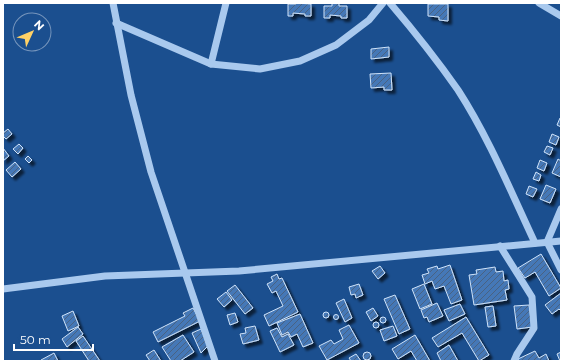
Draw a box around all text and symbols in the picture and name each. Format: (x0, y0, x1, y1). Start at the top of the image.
north arrow (12, 12, 52, 52)
text: N (31, 17, 47, 33)
scale bar (14, 326, 93, 352)
text: 50 m (20, 332, 51, 347)

